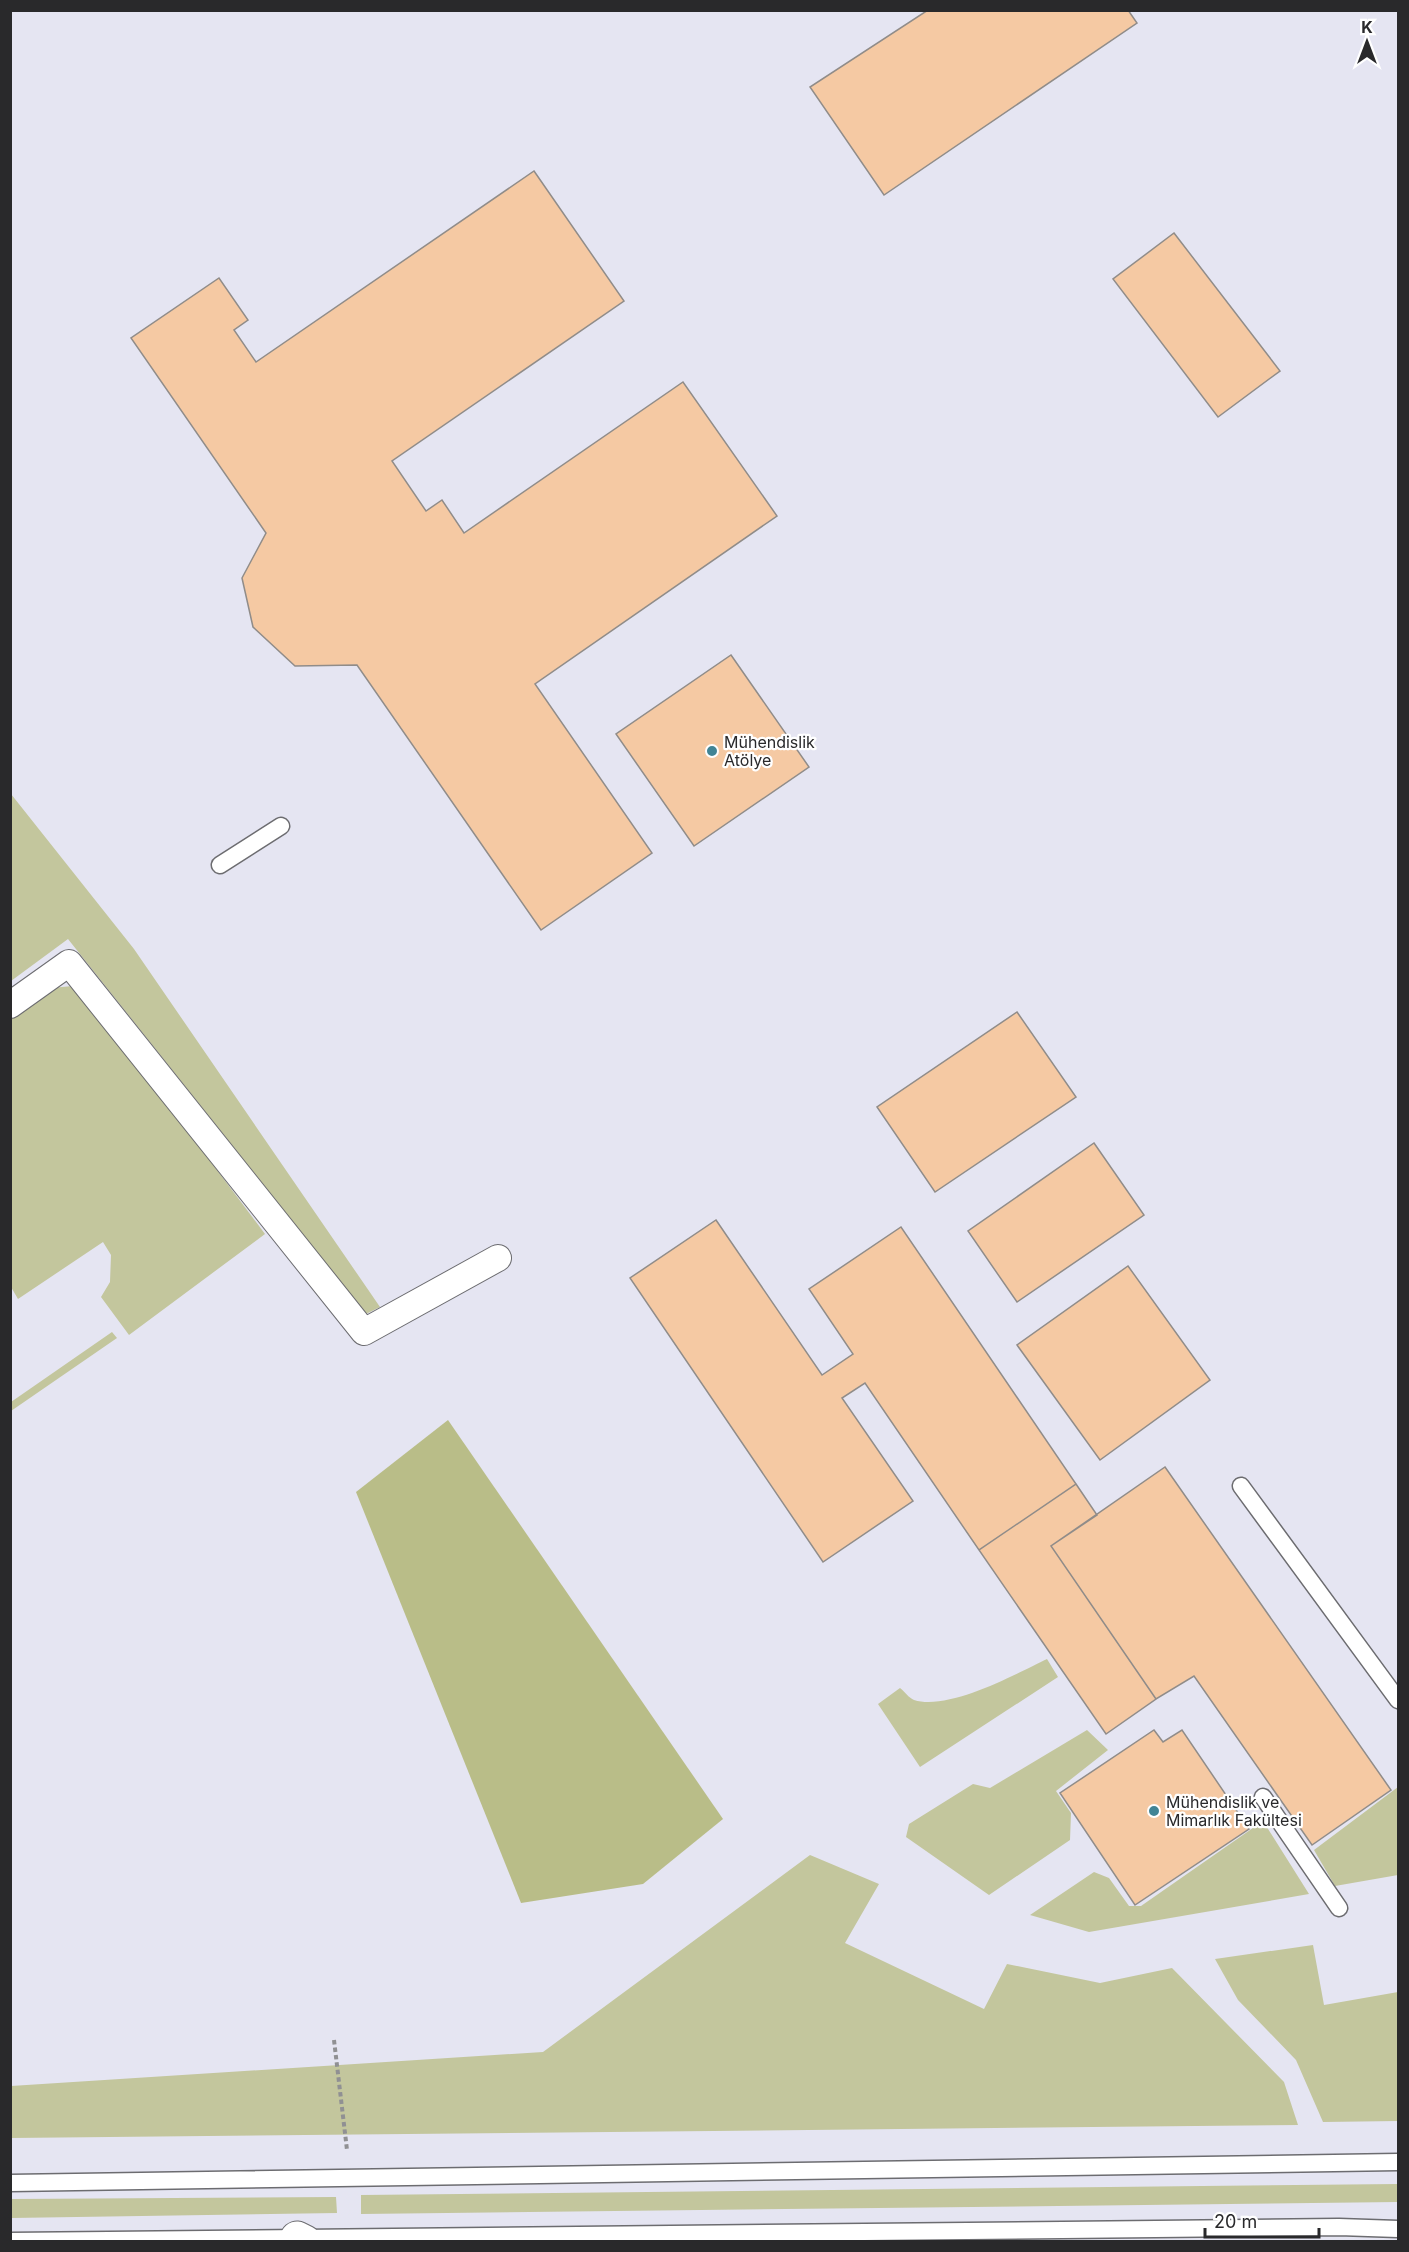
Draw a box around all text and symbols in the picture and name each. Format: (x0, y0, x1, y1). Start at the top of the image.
north arrow (1337, 12, 1397, 72)
text: K (1361, 17, 1373, 37)
place label: Mühendislik Atölye (724, 732, 815, 770)
marker: Mühendislik Atölye (705, 744, 719, 758)
place label: Mühendislik ve Mimarlık Fakültesi (1166, 1792, 1302, 1830)
marker: Mühendislik ve Mimarlık Fakültesi (1147, 1804, 1161, 1818)
scale bar (1205, 2201, 1319, 2239)
text: 20 m (1214, 2211, 1257, 2232)

